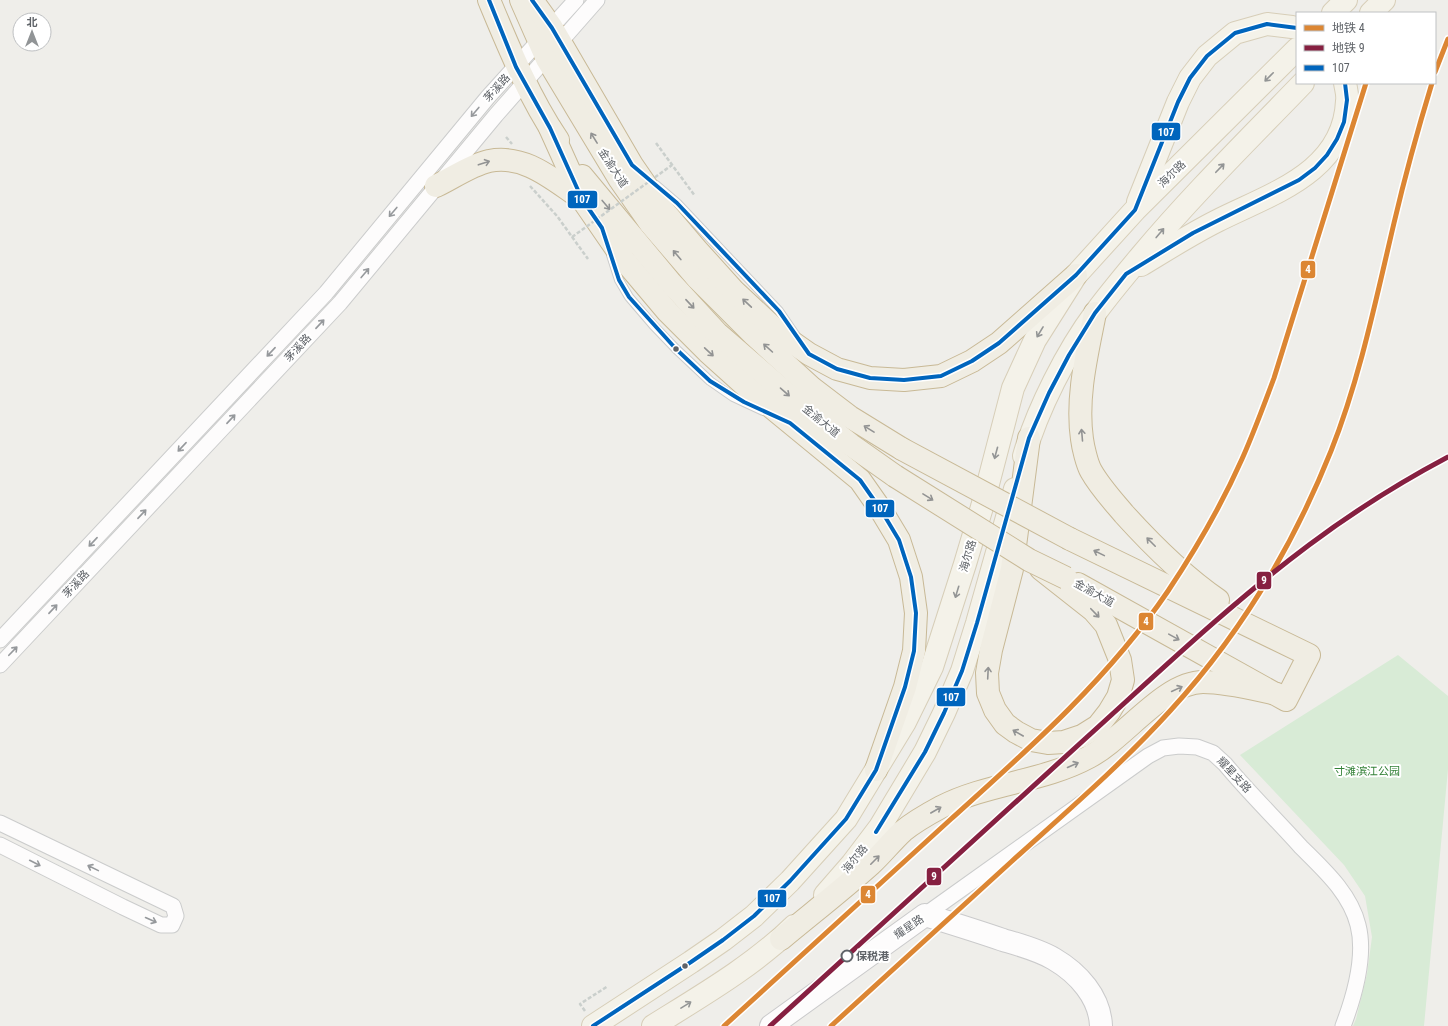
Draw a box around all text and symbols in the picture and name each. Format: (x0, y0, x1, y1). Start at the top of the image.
north arrow (12, 12, 52, 52)
legend (1296, 12, 1436, 84)
text: 北 (27, 16, 38, 29)
text: 地铁 4 (1332, 21, 1365, 35)
text: 地铁 9 (1332, 41, 1365, 55)
text: 107 (1332, 61, 1350, 75)
street label: 茅溪路 (481, 71, 513, 105)
one-way arrow (1264, 72, 1274, 82)
one-way arrow (471, 107, 480, 118)
line badge: 107 (1151, 122, 1181, 141)
text: 107 (1158, 126, 1175, 139)
one-way arrow (589, 132, 598, 143)
street label: 金渝大道 (596, 146, 630, 190)
street label: 海尔路 (1156, 158, 1188, 190)
one-way arrow (478, 159, 490, 167)
one-way arrow (1215, 163, 1225, 173)
line badge: 107 (567, 190, 598, 209)
text: 107 (574, 193, 591, 206)
one-way arrow (601, 199, 610, 210)
one-way arrow (388, 207, 397, 218)
one-way arrow (1156, 228, 1165, 238)
one-way arrow (672, 249, 681, 260)
line badge: 4 (1300, 260, 1316, 279)
text: 4 (1305, 263, 1311, 276)
one-way arrow (360, 267, 369, 278)
one-way arrow (742, 298, 752, 308)
one-way arrow (685, 299, 695, 309)
one-way arrow (315, 319, 325, 329)
one-way arrow (1036, 326, 1044, 337)
street label: 茅溪路 (282, 331, 314, 365)
one-way arrow (762, 343, 773, 352)
unlabelled marker (671, 344, 681, 354)
one-way arrow (266, 347, 276, 357)
one-way arrow (704, 348, 714, 357)
one-way arrow (780, 387, 790, 397)
street label: 金渝大道 (800, 402, 842, 440)
one-way arrow (226, 414, 236, 424)
one-way arrow (863, 424, 875, 432)
one-way arrow (1078, 429, 1086, 442)
one-way arrow (177, 442, 187, 452)
one-way arrow (992, 447, 999, 460)
one-way arrow (922, 493, 934, 501)
line badge: 107 (865, 499, 895, 518)
text: 107 (872, 502, 889, 515)
one-way arrow (137, 509, 147, 519)
one-way arrow (89, 536, 98, 547)
one-way arrow (1146, 537, 1156, 547)
street label: 海尔路 (957, 538, 979, 574)
one-way arrow (1094, 549, 1106, 557)
street label: 茅溪路 (60, 567, 92, 601)
line badge: 9 (1256, 571, 1272, 590)
text: 9 (1261, 574, 1267, 587)
street label: 金渝大道 (1072, 577, 1116, 609)
one-way arrow (953, 585, 960, 598)
one-way arrow (48, 604, 58, 614)
one-way arrow (1090, 608, 1100, 618)
line badge: 4 (1138, 612, 1154, 631)
text: 4 (1143, 615, 1149, 628)
one-way arrow (1168, 634, 1180, 642)
one-way arrow (8, 646, 18, 656)
one-way arrow (984, 667, 991, 680)
one-way arrow (1171, 685, 1183, 692)
line badge: 107 (936, 687, 966, 707)
text: 107 (943, 691, 960, 704)
one-way arrow (1012, 728, 1024, 736)
street label: 耀星支路 (1214, 754, 1254, 796)
one-way arrow (1066, 761, 1078, 768)
park label: 寸滩滨江公园 (1334, 765, 1400, 778)
one-way arrow (930, 806, 942, 814)
street label: 海尔路 (840, 842, 870, 876)
one-way arrow (870, 855, 880, 865)
one-way arrow (29, 860, 41, 867)
one-way arrow (88, 864, 100, 871)
line badge: 9 (926, 867, 942, 886)
text: 9 (931, 870, 937, 883)
line badge: 4 (860, 885, 876, 904)
text: 4 (865, 888, 871, 901)
line badge: 107 (757, 889, 787, 908)
text: 107 (764, 892, 781, 905)
street label: 耀星路 (892, 912, 926, 942)
one-way arrow (145, 917, 157, 924)
marker: 保税港 (840, 949, 854, 963)
place label: 保税港 (856, 950, 889, 963)
unlabelled marker (680, 961, 690, 971)
one-way arrow (680, 1001, 692, 1009)

